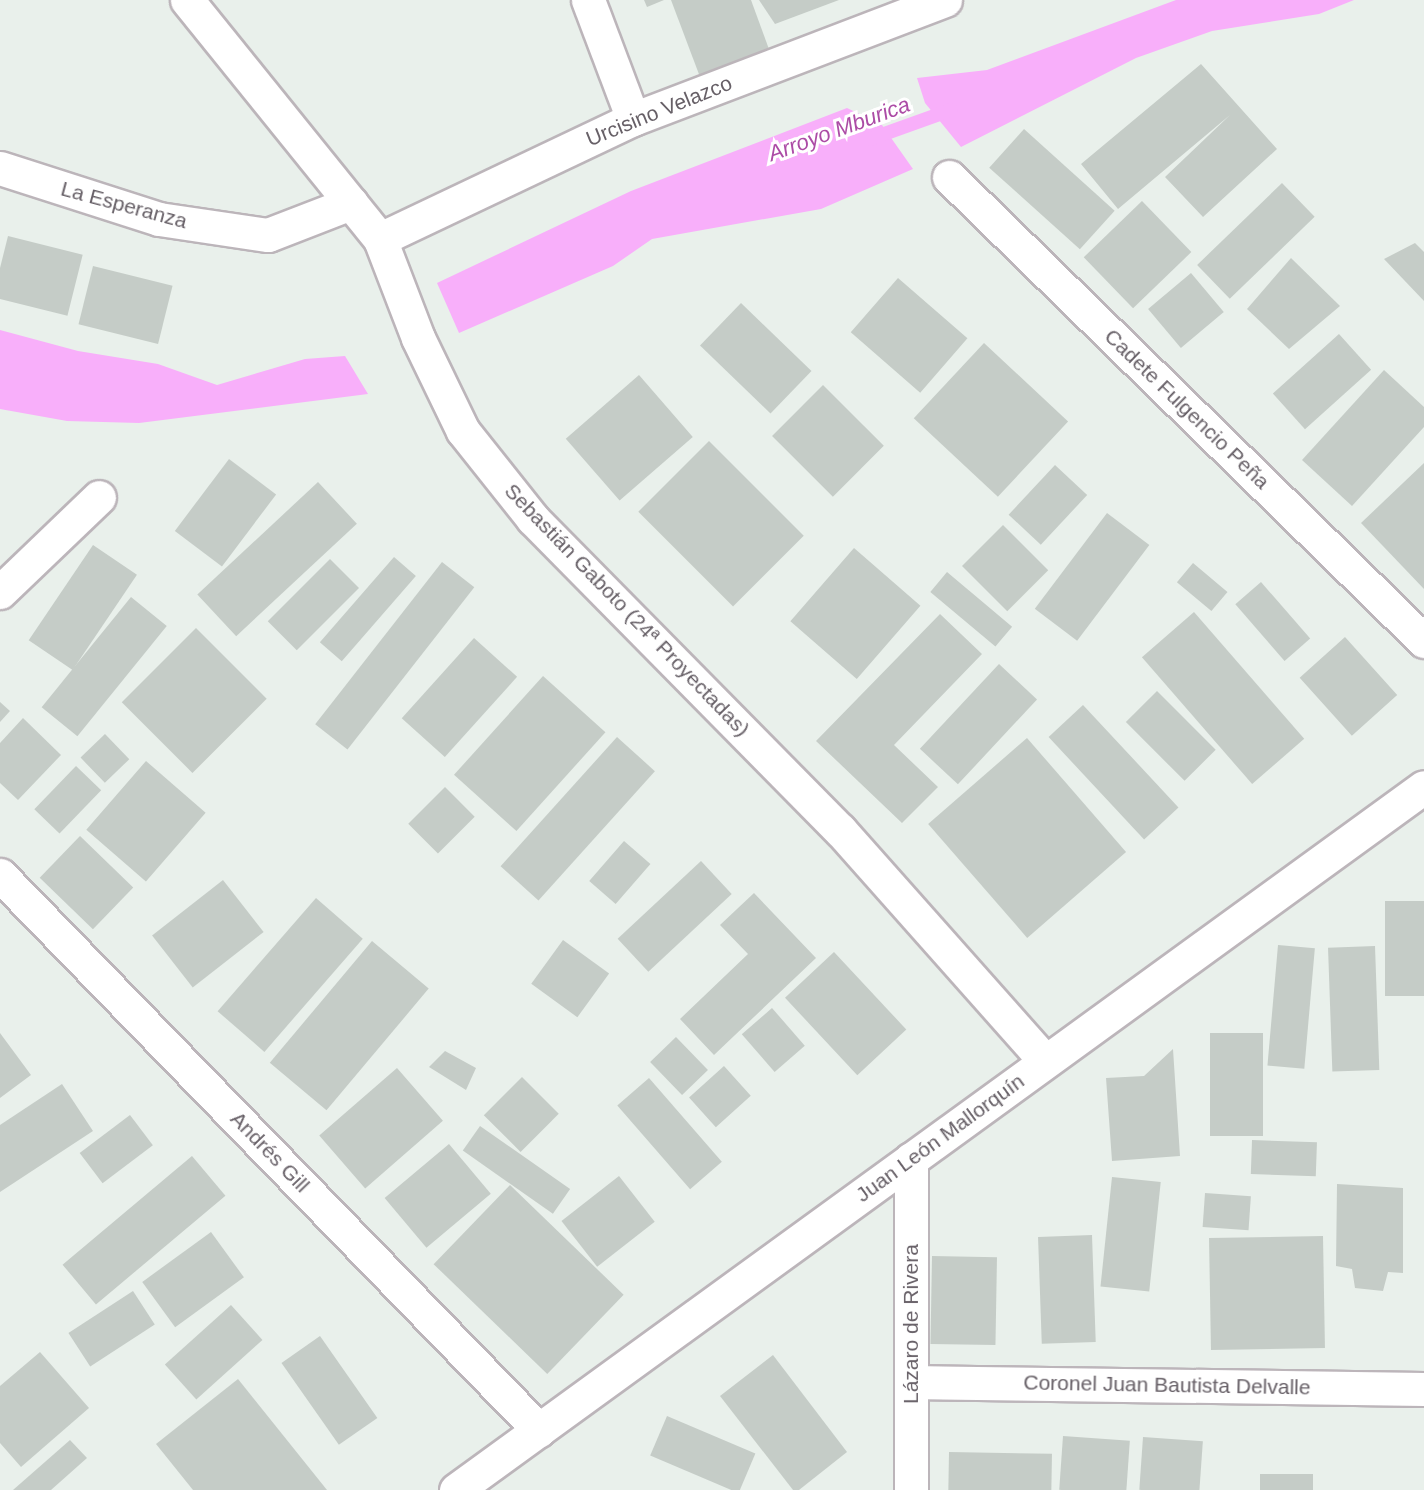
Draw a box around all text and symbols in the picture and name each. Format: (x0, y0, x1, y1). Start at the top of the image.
street label: Urcisino Velazco (582, 70, 736, 152)
water label: Arroyo Mburica (764, 91, 914, 167)
street label: La Esperanza (58, 176, 190, 234)
street label: Cadete Fulgencio Peña (1099, 324, 1275, 494)
street label: Sebastián Gaboto (24ª Proyectadas) (499, 478, 755, 742)
street label: Juan León Mallorquín (851, 1068, 1029, 1208)
street label: Andrés Gill (225, 1106, 315, 1198)
street label: Lázaro de Rivera (898, 1244, 924, 1404)
street label: Coronel Juan Bautista Delvalle (1023, 1370, 1311, 1400)

